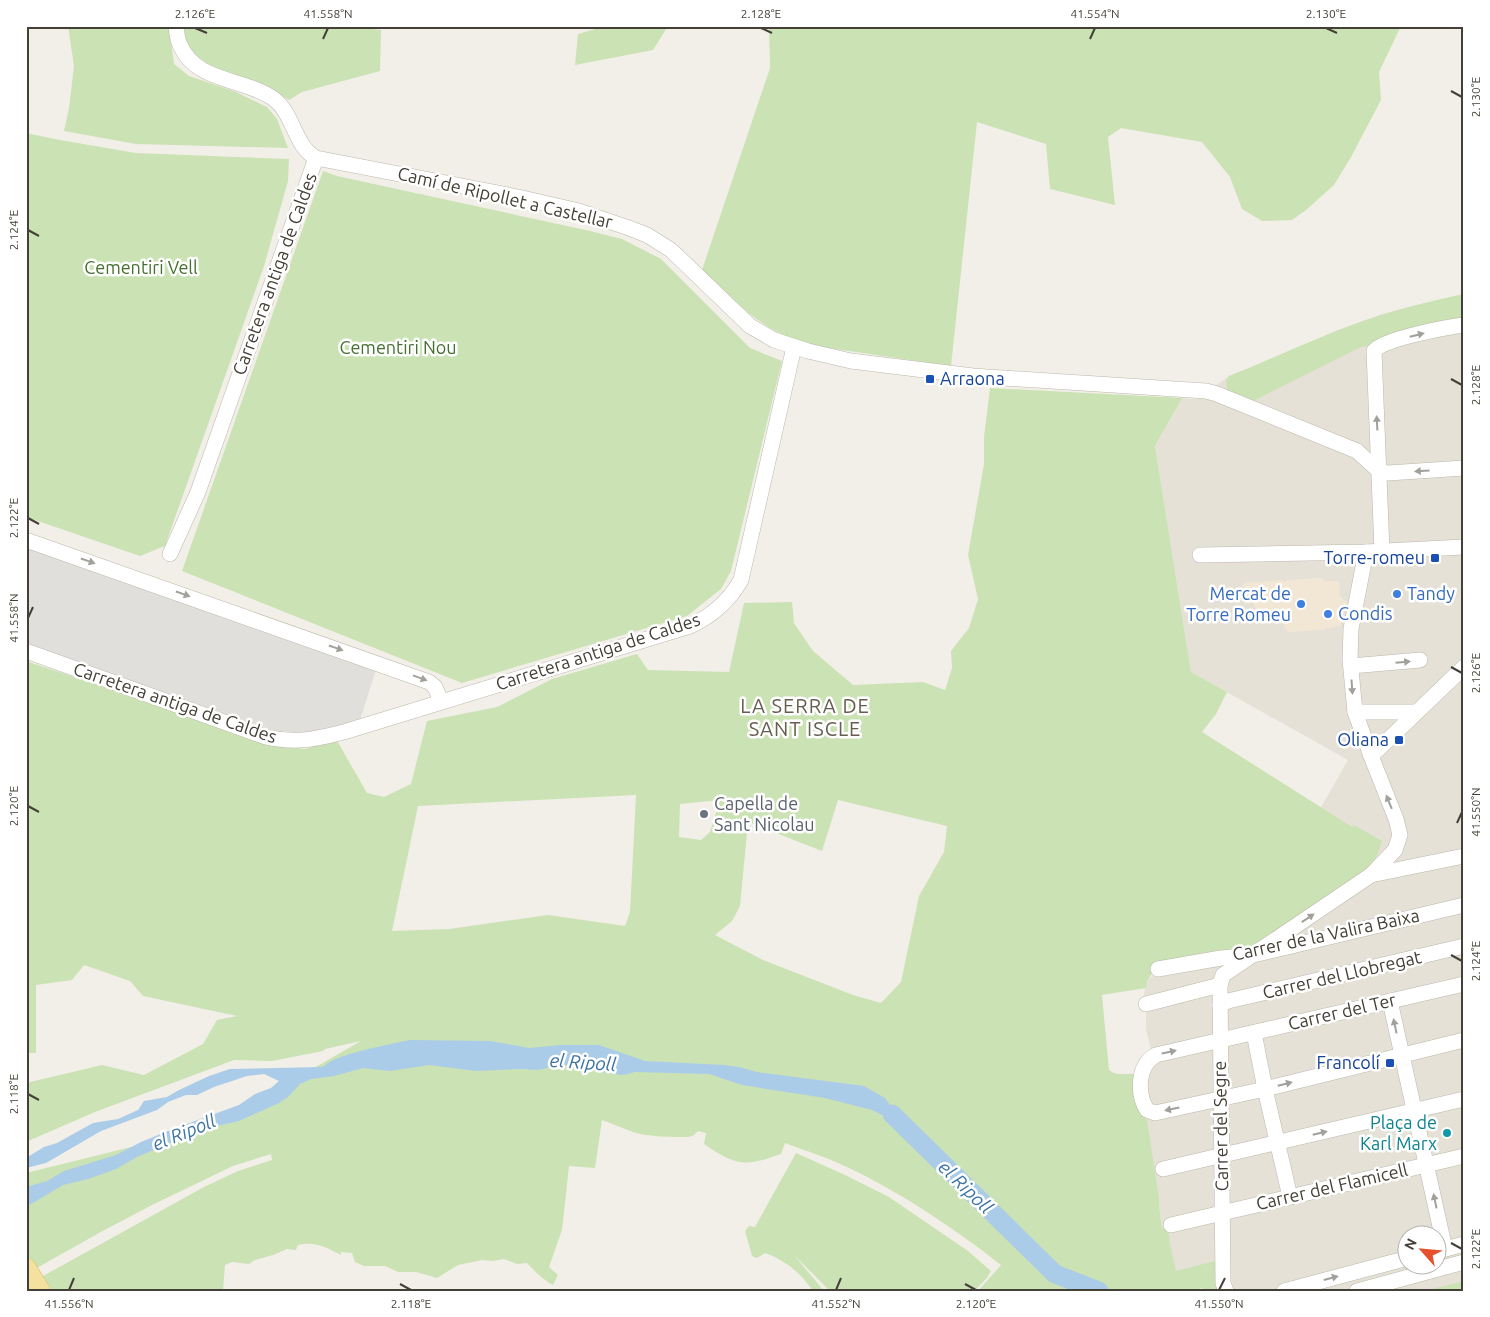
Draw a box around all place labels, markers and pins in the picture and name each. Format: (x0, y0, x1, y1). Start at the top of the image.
place label: Arraona (940, 368, 1005, 388)
marker: Arraona (924, 373, 936, 385)
place label: Torre-romeu (1323, 547, 1425, 567)
marker: Torre-romeu (1429, 552, 1441, 564)
place label: Mercat de Torre Romeu (1186, 583, 1291, 624)
place label: Tandy (1407, 583, 1455, 603)
marker: Tandy (1391, 588, 1403, 600)
marker: Mercat de Torre Romeu (1295, 598, 1307, 610)
place label: Condis (1338, 603, 1393, 623)
marker: Condis (1322, 608, 1334, 620)
place label: Oliana (1337, 729, 1389, 749)
marker: Oliana (1393, 734, 1405, 746)
place label: Capella de Sant Nicolau (714, 793, 815, 834)
marker: Capella de Sant Nicolau (698, 808, 710, 820)
place label: Francolí (1317, 1052, 1381, 1072)
marker: Francolí (1384, 1057, 1396, 1069)
place label: Plaça de Karl Marx (1360, 1112, 1437, 1153)
marker: Plaça de Karl Marx (1441, 1127, 1453, 1139)

